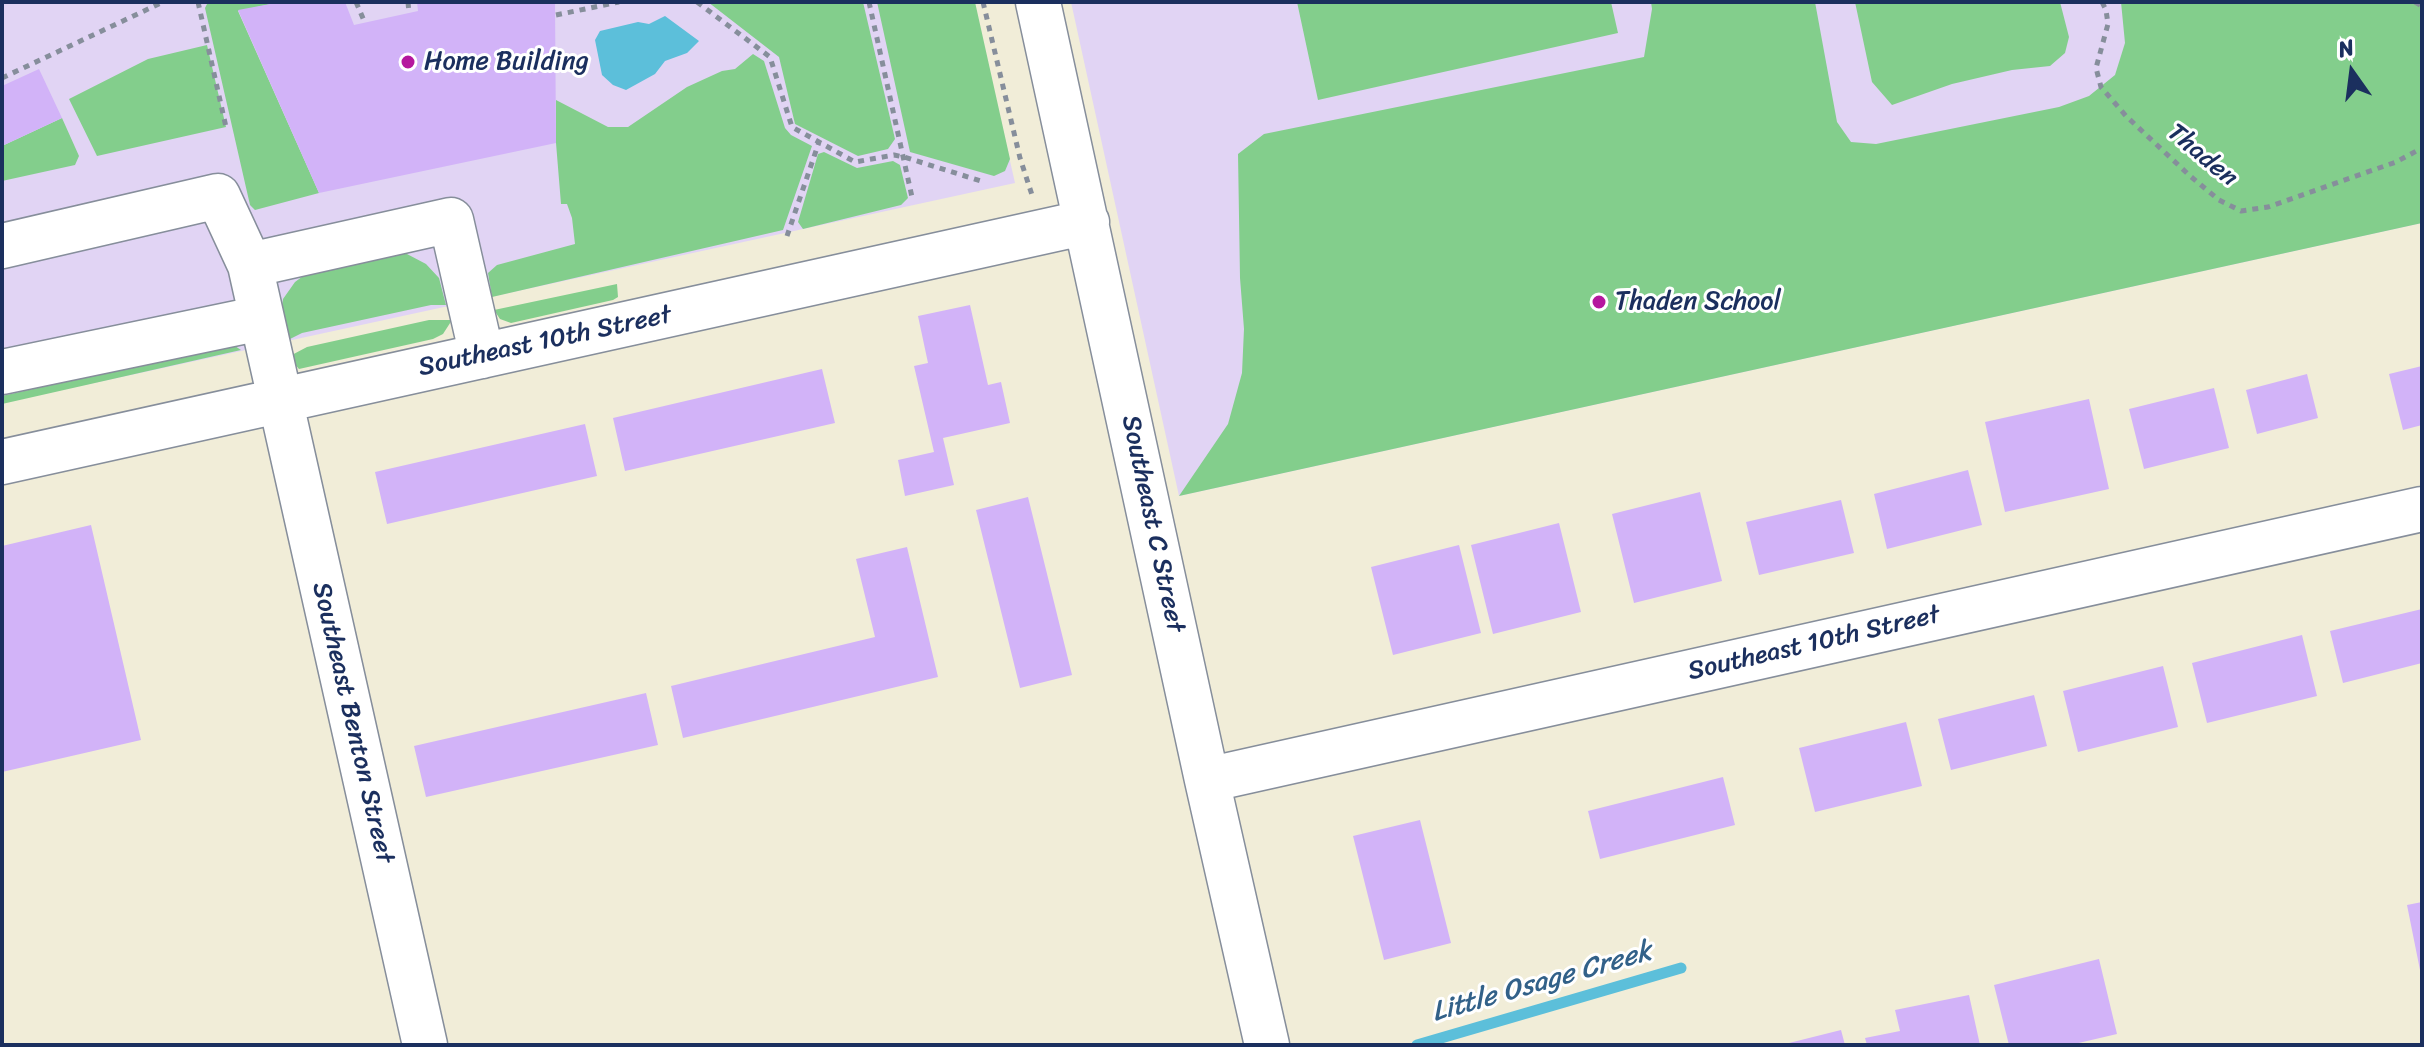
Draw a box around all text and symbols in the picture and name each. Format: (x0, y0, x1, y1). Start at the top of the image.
text: N (2334, 27, 2358, 69)
north arrow (2312, 32, 2392, 112)
place label: Home Building (424, 46, 589, 78)
marker: Home Building (399, 53, 417, 71)
street label: Thaden (2160, 118, 2244, 194)
place label: Thaden School (1615, 286, 1781, 318)
marker: Thaden School (1590, 293, 1608, 311)
street label: Southeast 10th Street (416, 300, 674, 384)
street label: Southeast C Street (1114, 412, 1190, 636)
street label: Southeast Benton Street (304, 579, 400, 867)
street label: Southeast 10th Street (1685, 600, 1943, 688)
water label: Little Osage Creek (1428, 936, 1656, 1030)

